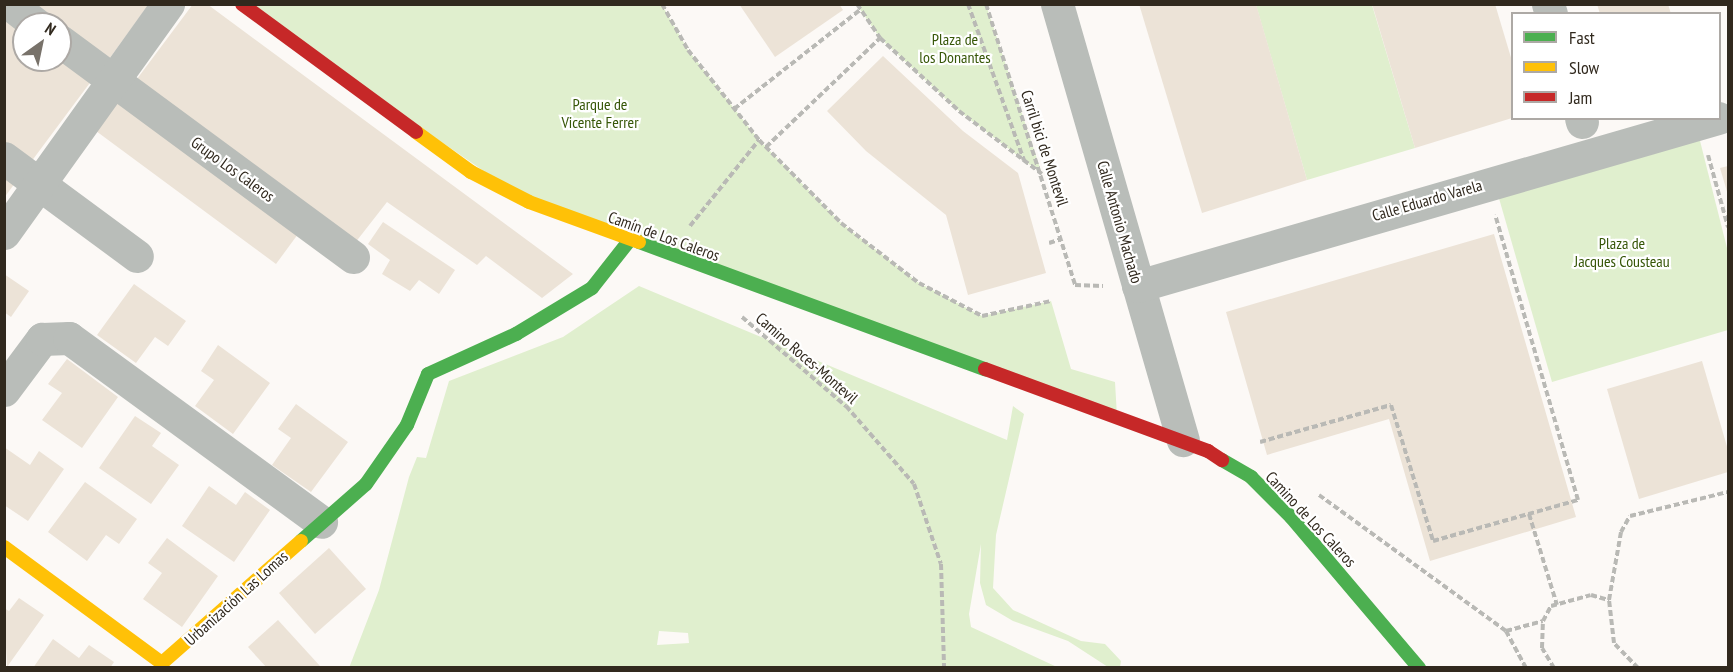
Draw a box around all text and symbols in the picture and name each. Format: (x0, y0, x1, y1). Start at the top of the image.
north arrow (12, 12, 72, 72)
legend (1511, 12, 1721, 120)
text: N (42, 18, 60, 39)
text: Fast (1569, 26, 1595, 49)
park label: Plaza de los Donantes (919, 29, 991, 67)
text: Slow (1569, 56, 1599, 79)
text: Jam (1569, 86, 1592, 109)
street label: Carril bici de Montevil (1017, 88, 1073, 208)
park label: Parque de Vicente Ferrer (561, 94, 639, 132)
street label: Grupo Los Caleros (187, 132, 279, 206)
street label: Calle Antonio Machado (1093, 158, 1147, 286)
street label: Calle Eduardo Varela (1370, 175, 1484, 225)
street label: Camín de Los Caleros (606, 207, 722, 265)
park label: Plaza de Jacques Cousteau (1574, 233, 1670, 271)
street label: Camino Roces-Montevil (752, 308, 862, 408)
street label: Camino de Los Caleros (1262, 467, 1360, 571)
street label: Urbanización Las Lomas (181, 547, 291, 649)

